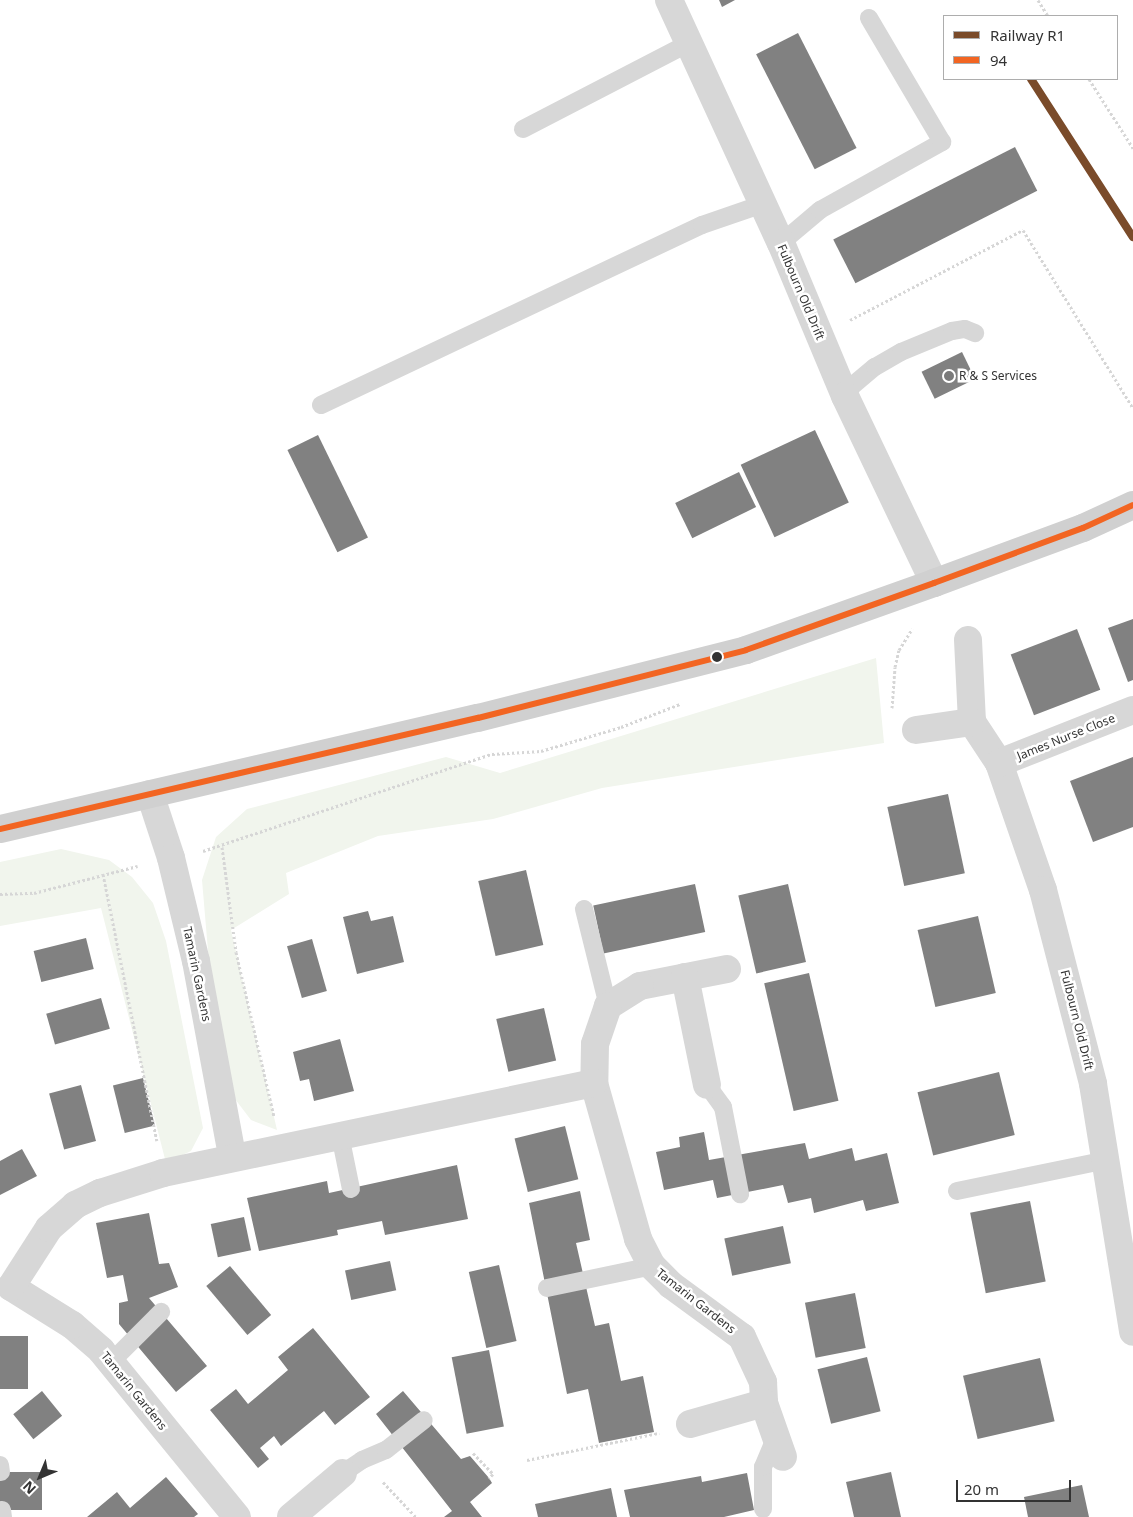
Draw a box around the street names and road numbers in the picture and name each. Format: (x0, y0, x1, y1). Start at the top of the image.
street label: Fulbourn Old Drift (774, 242, 828, 342)
street label: James Nurse Close (1015, 711, 1117, 763)
street label: Tamarin Gardens (180, 925, 214, 1023)
street label: Fulbourn Old Drift (1058, 969, 1096, 1071)
street label: Tamarin Gardens (654, 1266, 738, 1336)
street label: Tamarin Gardens (98, 1349, 170, 1433)

